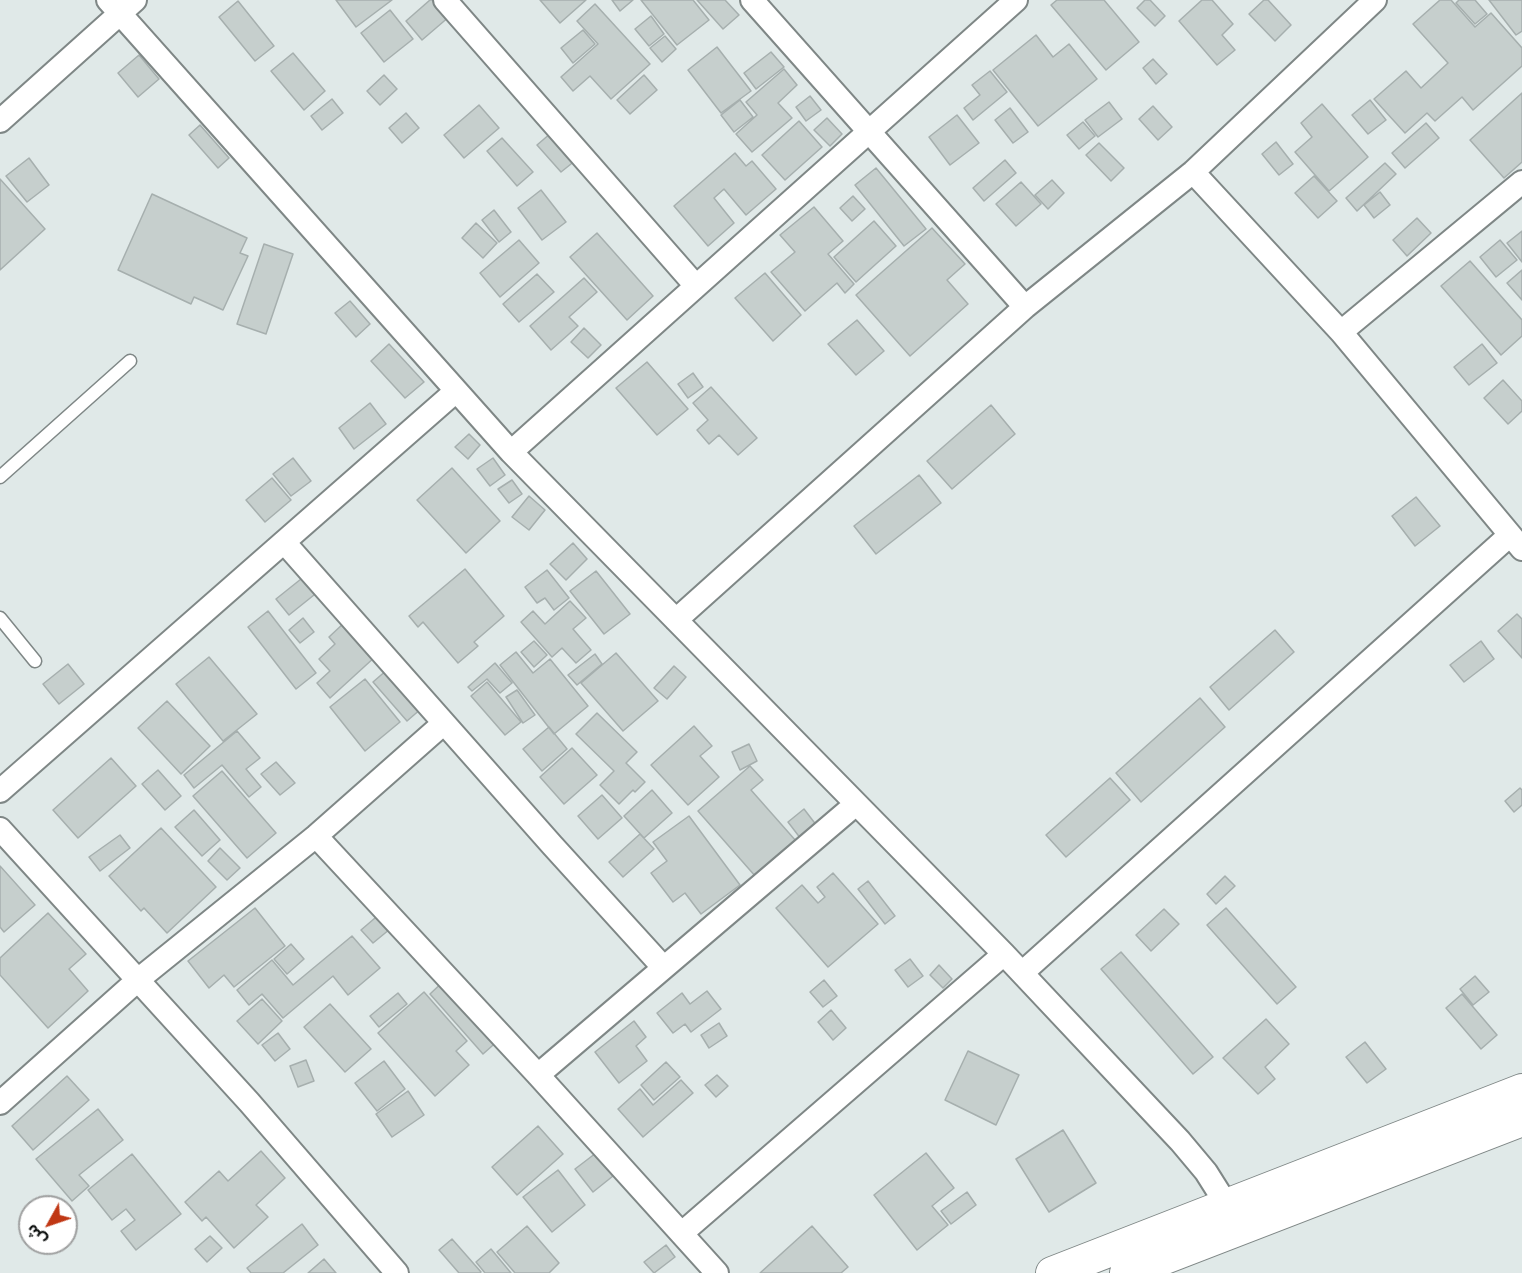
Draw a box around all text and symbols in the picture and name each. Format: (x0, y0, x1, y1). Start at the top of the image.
north arrow (18, 1195, 78, 1255)
text: ش (21, 1220, 50, 1250)

